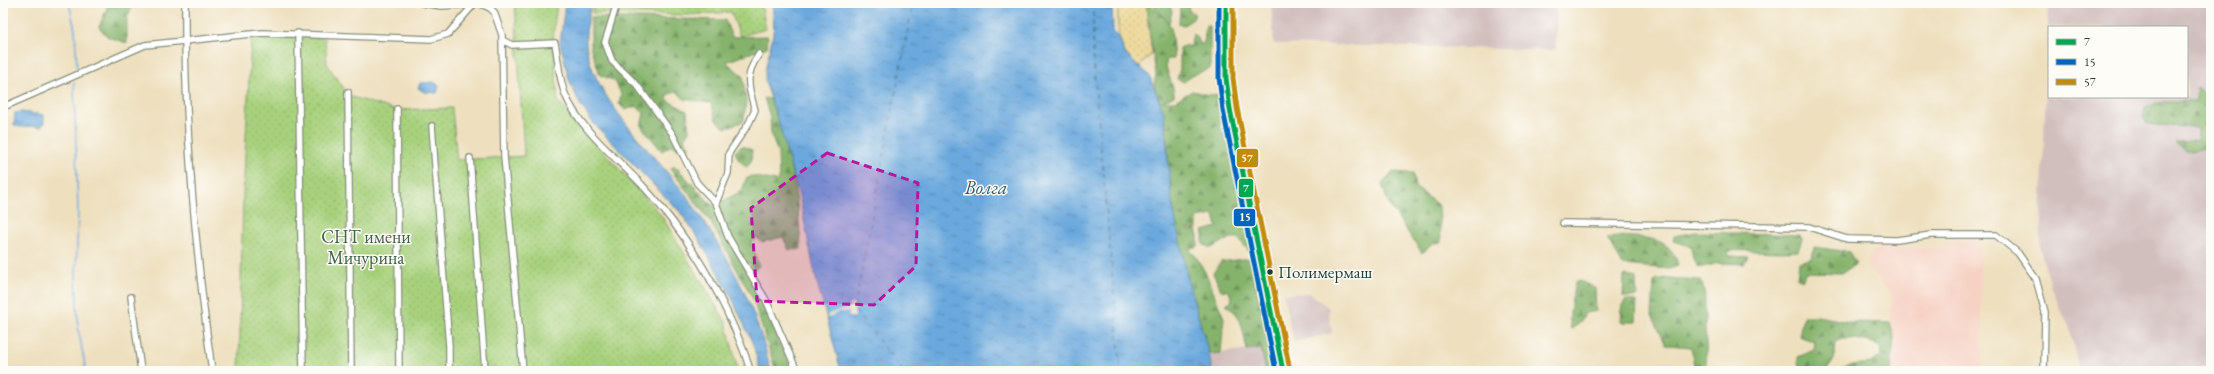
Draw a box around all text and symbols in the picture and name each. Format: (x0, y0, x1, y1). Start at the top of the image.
legend (2048, 26, 2188, 98)
text: 7 (2084, 34, 2090, 50)
text: 15 (2084, 54, 2096, 70)
text: 57 (2084, 74, 2096, 90)
line badge: 57 (1236, 148, 1259, 168)
text: 57 (1241, 151, 1253, 165)
water label: Волга (964, 175, 1007, 200)
line badge: 7 (1238, 178, 1254, 198)
text: 7 (1243, 181, 1249, 195)
line badge: 15 (1233, 208, 1256, 227)
text: 15 (1239, 210, 1251, 224)
park label: СНТ имени Мичурина (321, 225, 411, 269)
place label: Полимермаш (1278, 261, 1373, 283)
marker: Полимермаш (1265, 267, 1275, 277)

